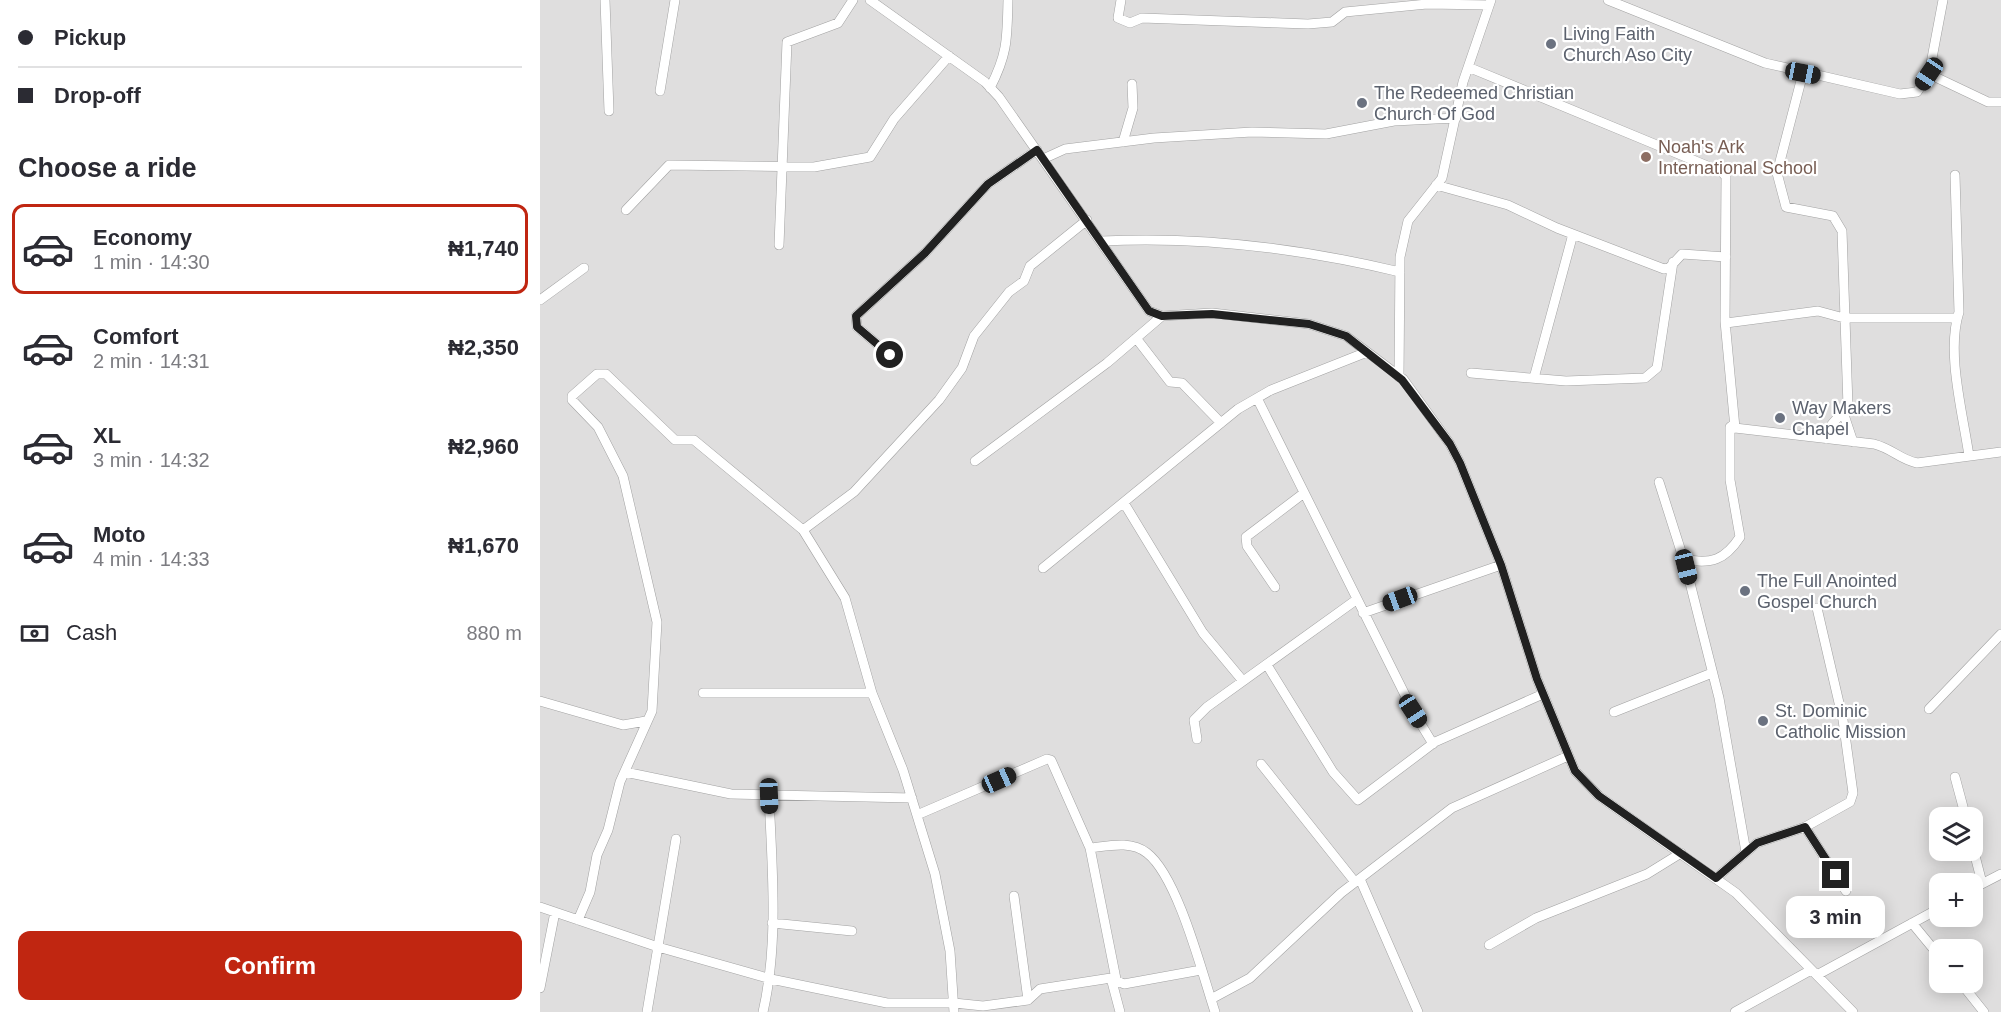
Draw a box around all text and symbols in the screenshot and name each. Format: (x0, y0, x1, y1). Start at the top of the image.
place label: Living Faith Church Aso City (1563, 24, 1692, 65)
text: Pickup (54, 25, 126, 50)
marker: Living Faith Church Aso City (1544, 37, 1558, 51)
car (1911, 54, 1947, 94)
car (1784, 61, 1822, 85)
text: Drop-off (54, 83, 141, 108)
place label: The Redeemed Christian Church Of God (1374, 83, 1574, 124)
marker: The Redeemed Christian Church Of God (1355, 96, 1369, 110)
place label: Noah's Ark International School (1658, 137, 1817, 178)
marker: Noah's Ark International School (1639, 150, 1653, 164)
text: Choose a ride (18, 153, 197, 183)
icon: car (21, 222, 75, 276)
text: Economy (93, 225, 192, 250)
text: ₦1,740 (448, 236, 519, 261)
text: 1 min · 14:30 (93, 251, 210, 273)
icon: car (21, 321, 75, 375)
text: Comfort (93, 324, 179, 349)
text: ₦2,350 (448, 335, 519, 360)
route start (876, 341, 903, 368)
text: 2 min · 14:31 (93, 350, 210, 372)
place label: Way Makers Chapel (1792, 398, 1891, 439)
marker: Way Makers Chapel (1773, 411, 1787, 425)
icon: car (21, 420, 75, 474)
text: XL (93, 423, 121, 448)
text: ₦2,960 (448, 434, 519, 459)
text: 3 min · 14:32 (93, 449, 210, 471)
icon: car (21, 519, 75, 573)
text: Moto (93, 522, 146, 547)
text: ₦1,670 (448, 533, 519, 558)
car (1673, 547, 1699, 587)
text: 4 min · 14:33 (93, 548, 210, 570)
place label: The Full Anointed Gospel Church (1757, 571, 1897, 612)
car (1380, 584, 1420, 614)
marker: The Full Anointed Gospel Church (1738, 584, 1752, 598)
icon: cash (18, 617, 51, 650)
text: Cash (66, 620, 117, 645)
text: 880 m (466, 622, 522, 644)
car (1396, 691, 1430, 731)
place label: St. Dominic Catholic Mission (1775, 701, 1906, 742)
marker: St. Dominic Catholic Mission (1756, 714, 1770, 728)
car (979, 764, 1019, 796)
car (759, 778, 779, 814)
map controls (1929, 807, 1983, 993)
button: layers (1929, 807, 1983, 861)
route end (1822, 861, 1849, 888)
button: + (1929, 873, 1983, 927)
callout: 3 min (1786, 896, 1886, 938)
text: 3 min (1809, 906, 1862, 928)
button: Confirm (18, 931, 522, 1000)
button: − (1929, 939, 1983, 993)

